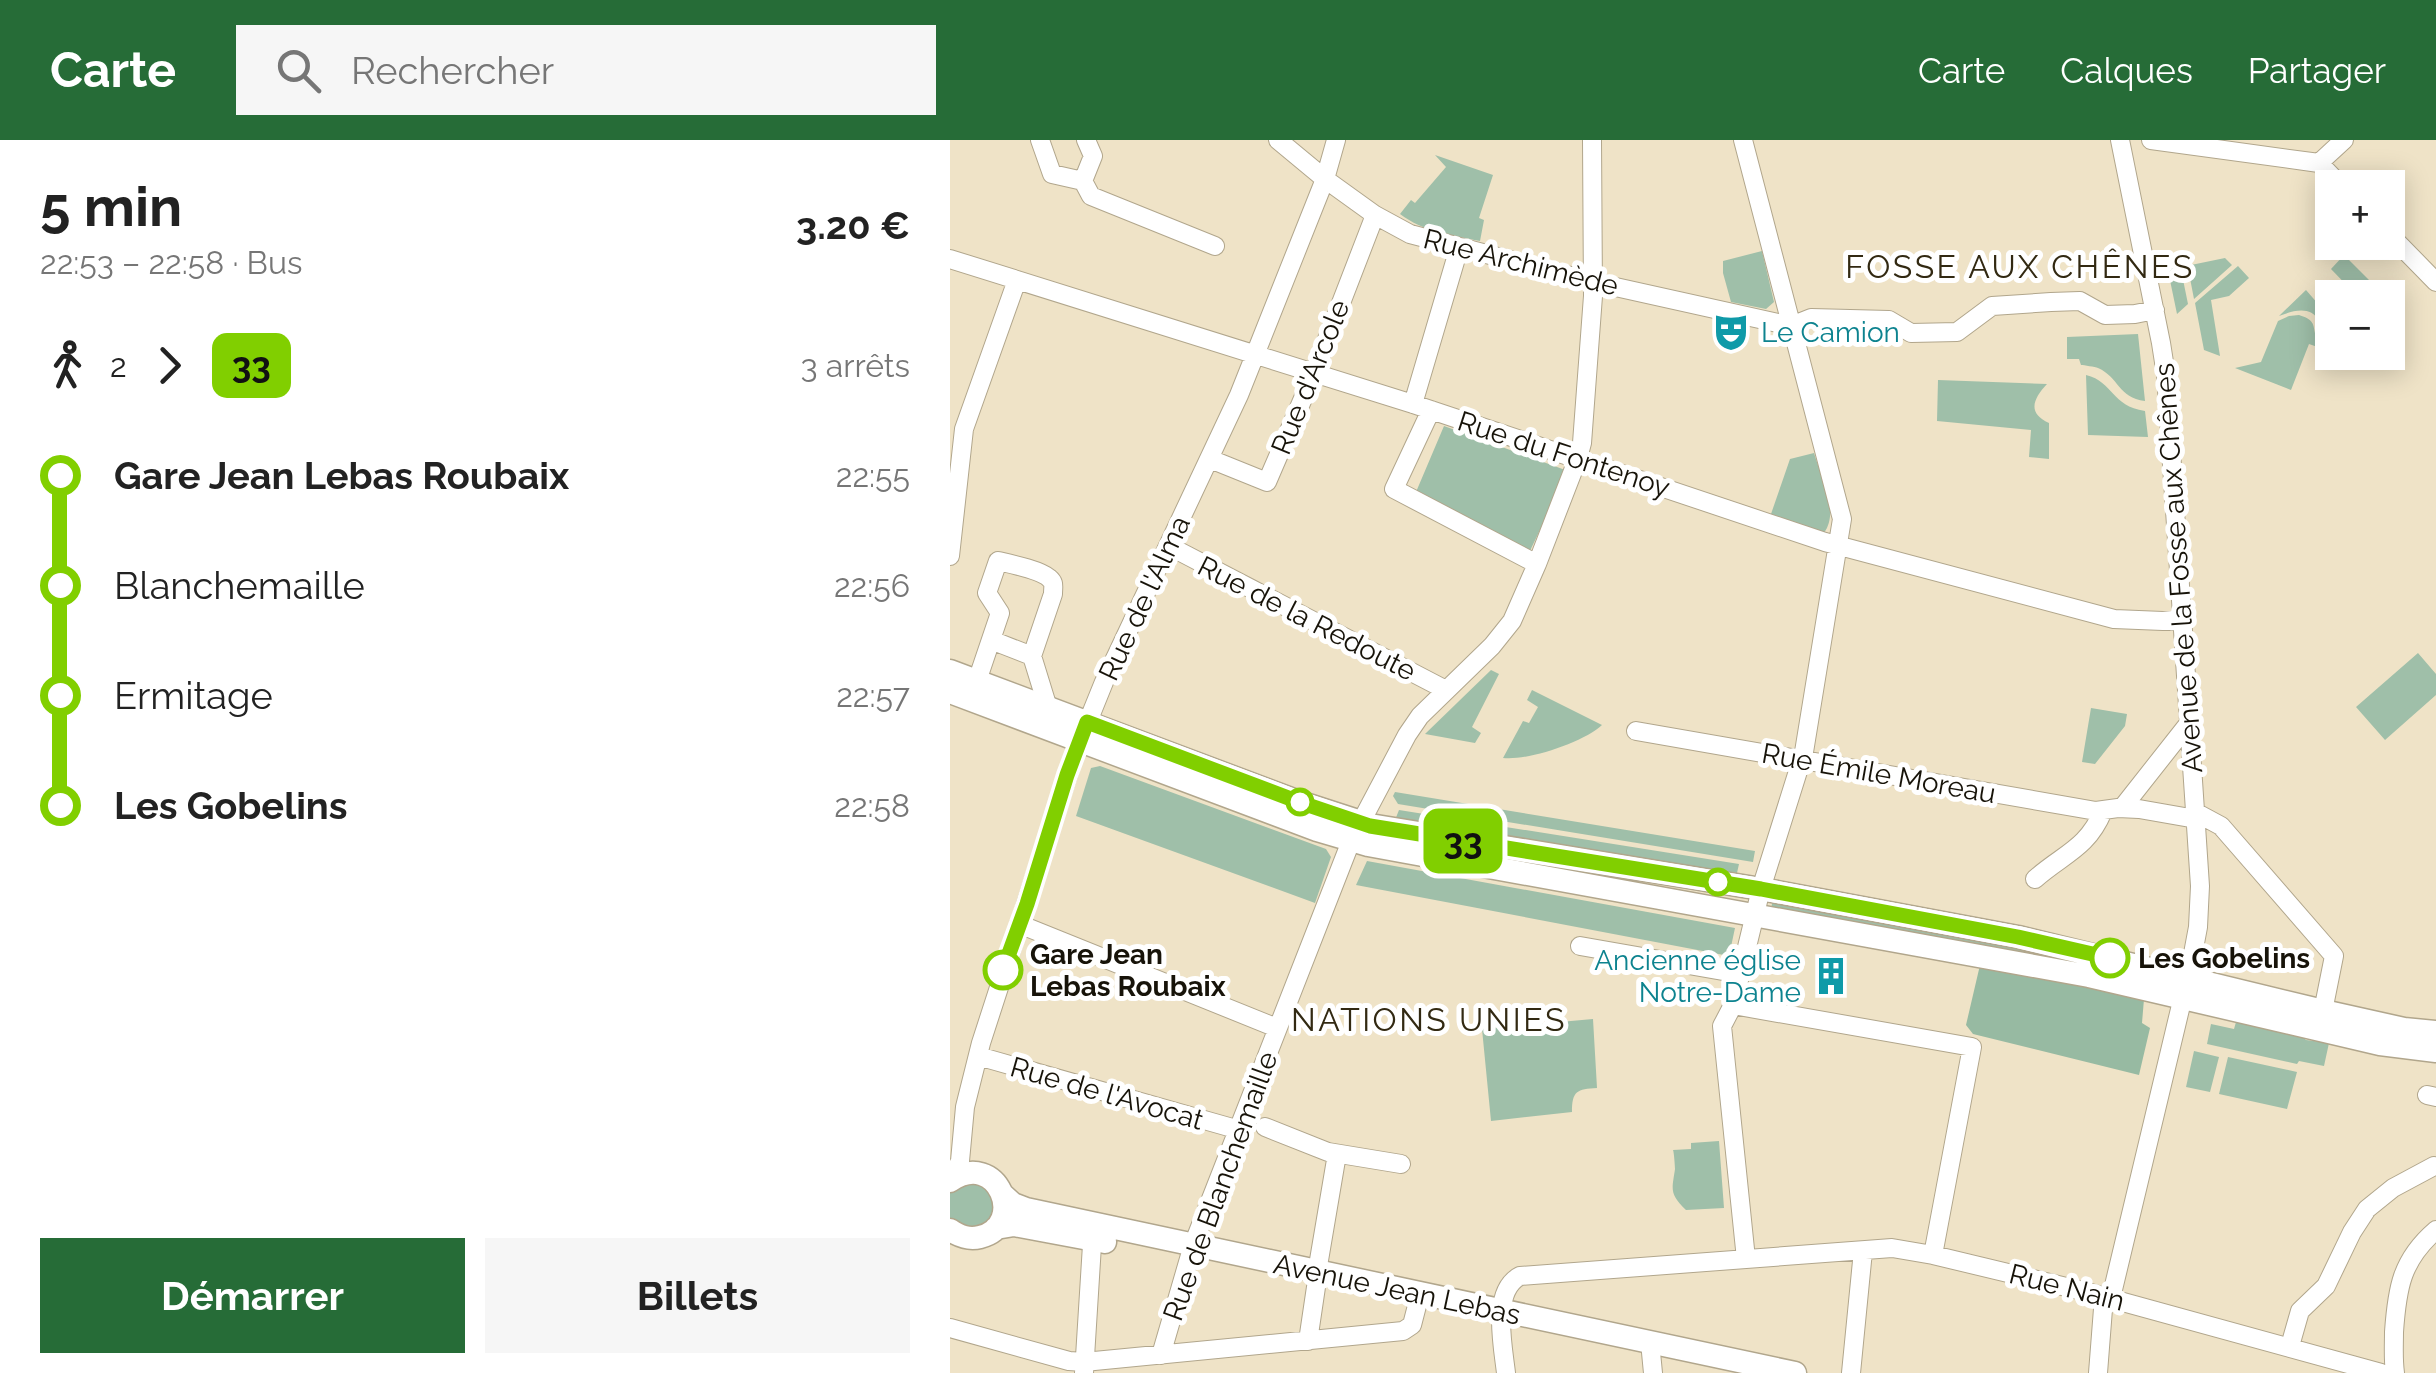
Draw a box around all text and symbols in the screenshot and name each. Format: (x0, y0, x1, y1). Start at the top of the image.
search box (236, 25, 936, 115)
text: Carte (50, 42, 176, 98)
icon: search (271, 43, 326, 98)
text: Rechercher (351, 48, 554, 93)
text: Carte (1918, 50, 2005, 91)
text: Calques (2060, 50, 2193, 91)
text: Partager (2248, 50, 2386, 91)
map controls (2315, 170, 2405, 370)
button: + (2315, 170, 2405, 260)
text: 5 min (40, 174, 182, 239)
text: 3.20 € (796, 203, 910, 248)
street label: Rue Archimède (1420, 222, 1622, 303)
text: 22:53 – 22:58 · Bus (40, 244, 302, 281)
district label: FOSSE AUX CHÊNES (1845, 248, 2195, 285)
button: − (2315, 280, 2405, 370)
street label: Rue d'Arcole (1265, 295, 1356, 459)
theatre icon: Le Camion (1710, 311, 1752, 353)
place label: Le Camion (1761, 316, 1900, 349)
icon: walk (40, 338, 95, 393)
icon: forward (142, 338, 197, 393)
text: 33 (232, 345, 271, 386)
text: 2 (110, 347, 127, 384)
text: 3 arrêts (801, 347, 910, 384)
street label: Avenue de la Fosse aux Chênes (2148, 362, 2209, 774)
street label: Rue du Fontenoy (1454, 405, 1674, 504)
text: Gare Jean Lebas Roubaix (114, 453, 569, 498)
text: 22:55 (836, 457, 910, 494)
street label: Rue de l'Alma (1092, 511, 1197, 686)
street label: Rue de la Redoute (1192, 549, 1421, 688)
text: Blanchemaille (114, 563, 365, 608)
text: 22:56 (834, 567, 910, 604)
text: Ermitage (114, 673, 273, 718)
text: 22:57 (836, 677, 910, 714)
street label: Rue Émile Moreau (1759, 737, 1998, 810)
text: Les Gobelins (114, 783, 348, 828)
text: 22:58 (834, 787, 910, 824)
unlabelled marker (1287, 789, 1313, 815)
line badge: 33 (1418, 808, 1508, 874)
text: 33 (1443, 821, 1483, 862)
unlabelled marker (1705, 869, 1731, 895)
place label: Gare Jean Lebas Roubaix (1030, 938, 1226, 1003)
marker: Les Gobelins (2091, 939, 2129, 977)
place label: Les Gobelins (2138, 942, 2310, 975)
place label: Ancienne église Notre-Dame (1594, 944, 1801, 1009)
marker: Gare Jean Lebas Roubaix (984, 951, 1022, 989)
building icon: Ancienne église Notre-Dame (1810, 955, 1852, 997)
district label: NATIONS UNIES (1291, 1001, 1567, 1038)
street label: Rue de Blanchemaille (1156, 1047, 1285, 1325)
street label: Rue de l'Avocat (1007, 1050, 1208, 1137)
button: Démarrer (40, 1238, 465, 1353)
button: Billets (485, 1238, 910, 1353)
street label: Avenue Jean Lebas (1270, 1247, 1523, 1332)
street label: Rue Nain (2006, 1257, 2128, 1318)

